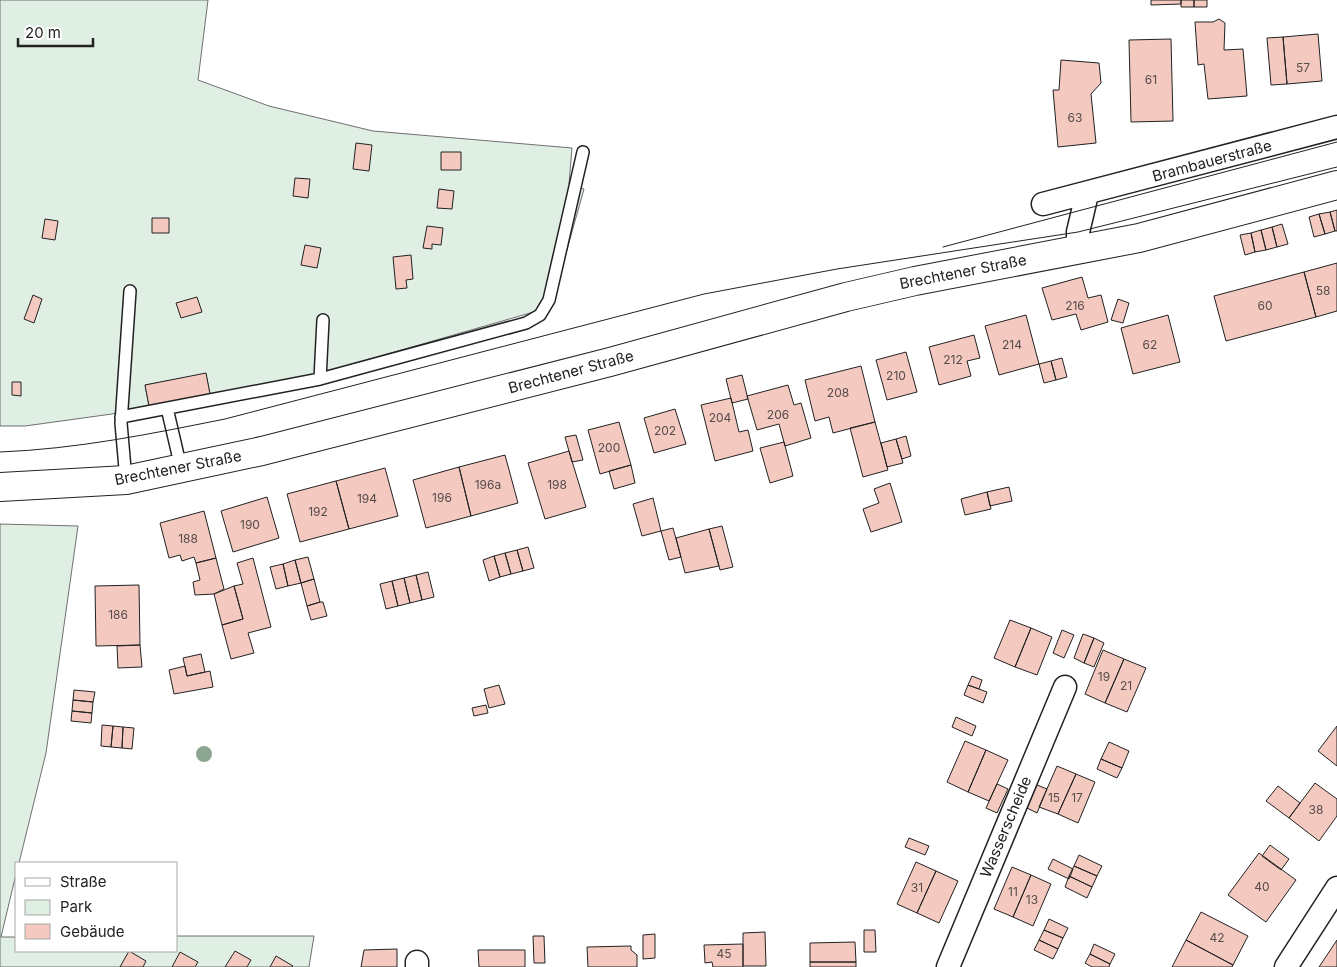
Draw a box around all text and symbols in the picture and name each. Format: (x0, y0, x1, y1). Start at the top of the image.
scale bar (18, 15, 92, 47)
text: 20 m (25, 23, 61, 42)
house number: 57 (1296, 60, 1310, 75)
house number: 61 (1145, 72, 1157, 87)
house number: 63 (1068, 110, 1082, 125)
street label: Brambauerstraße (1150, 135, 1274, 186)
street label: Brechtener Straße (898, 250, 1028, 293)
house number: 58 (1316, 283, 1330, 298)
house number: 216 (1065, 298, 1085, 313)
house number: 60 (1257, 298, 1273, 313)
house number: 214 (1002, 337, 1022, 352)
house number: 62 (1143, 337, 1157, 352)
street label: Brechtener Straße (506, 346, 636, 397)
house number: 212 (943, 352, 963, 367)
house number: 210 (886, 368, 906, 383)
house number: 208 (827, 385, 849, 400)
house number: 206 (767, 407, 789, 422)
house number: 204 (709, 410, 732, 425)
house number: 202 (654, 423, 676, 438)
house number: 200 (598, 440, 620, 455)
street label: Brechtener Straße (113, 446, 243, 489)
house number: 196a (475, 477, 501, 492)
house number: 198 (547, 477, 567, 492)
house number: 196 (432, 490, 452, 505)
house number: 194 (357, 491, 377, 506)
house number: 192 (308, 504, 328, 519)
house number: 190 (240, 517, 260, 532)
house number: 188 (178, 531, 198, 546)
house number: 186 (108, 607, 128, 622)
house number: 19 (1098, 669, 1110, 684)
house number: 21 (1120, 678, 1132, 693)
street label: Wasserscheide (976, 773, 1035, 880)
house number: 15 (1048, 790, 1060, 805)
house number: 17 (1071, 790, 1083, 805)
house number: 38 (1309, 802, 1323, 817)
legend (15, 862, 178, 952)
text: Straße (60, 872, 107, 891)
house number: 40 (1254, 879, 1270, 894)
house number: 31 (911, 880, 923, 895)
house number: 11 (1008, 884, 1018, 899)
house number: 13 (1026, 892, 1038, 907)
text: Park (60, 897, 93, 916)
text: Gebäude (60, 922, 125, 941)
house number: 42 (1209, 930, 1225, 945)
house number: 45 (716, 946, 732, 961)

